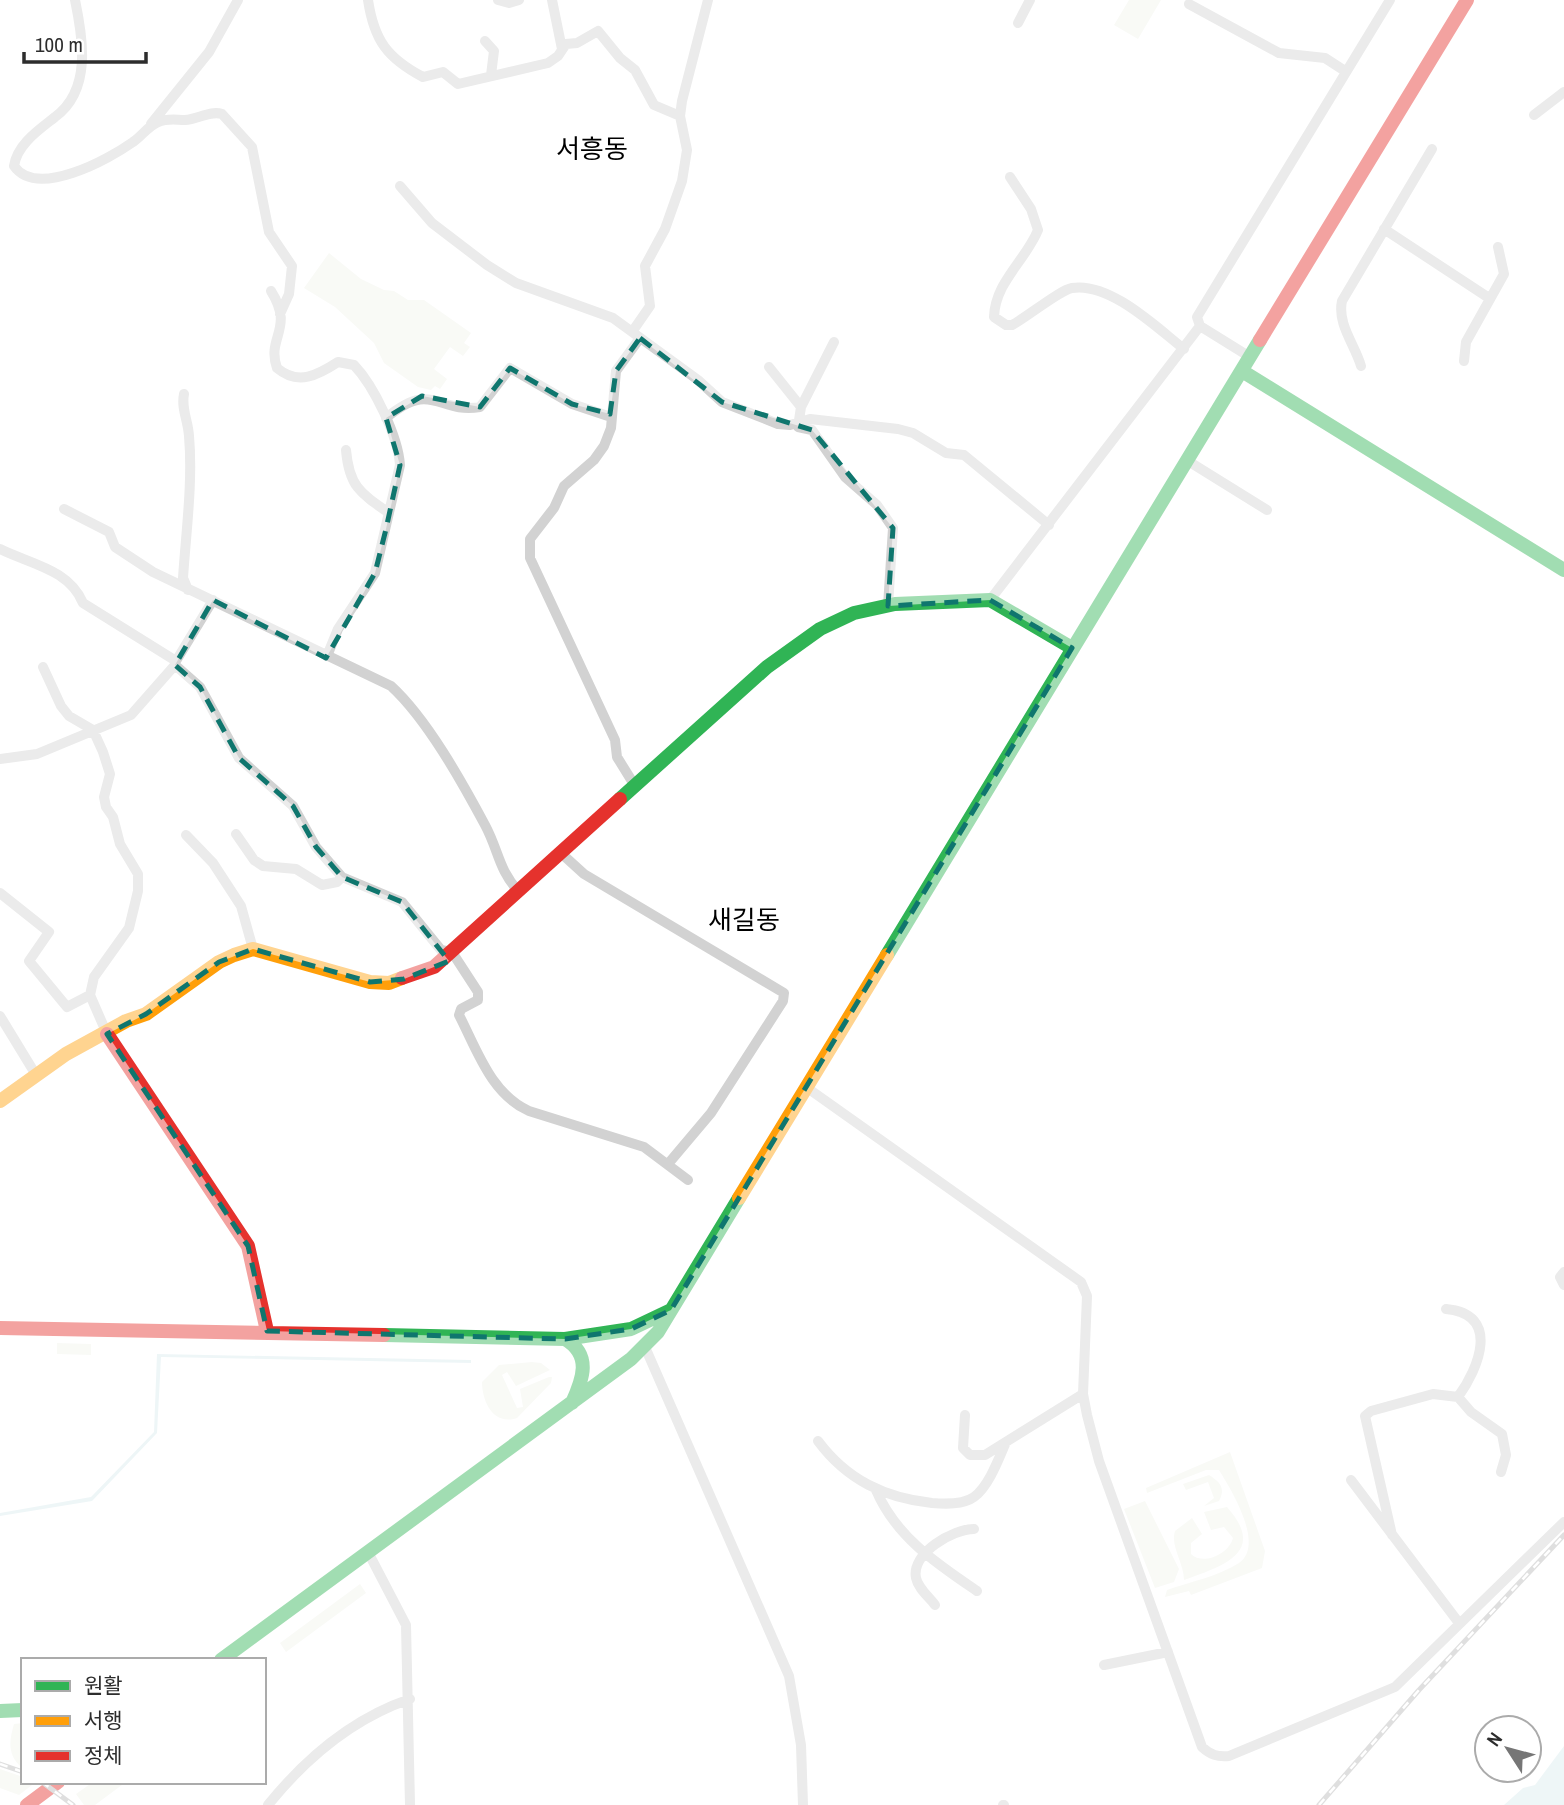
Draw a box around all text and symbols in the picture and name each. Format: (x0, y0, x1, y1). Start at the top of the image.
scale bar (24, 21, 147, 65)
text: 100 m (35, 30, 83, 59)
district label: 서흥동 (556, 131, 628, 166)
district label: 새길동 (708, 902, 780, 937)
legend (21, 1658, 266, 1784)
text: 원활 (84, 1671, 123, 1700)
text: 서행 (84, 1706, 123, 1735)
north arrow (1473, 1714, 1543, 1784)
text: N (1480, 1727, 1508, 1751)
text: 정체 (84, 1741, 123, 1770)

